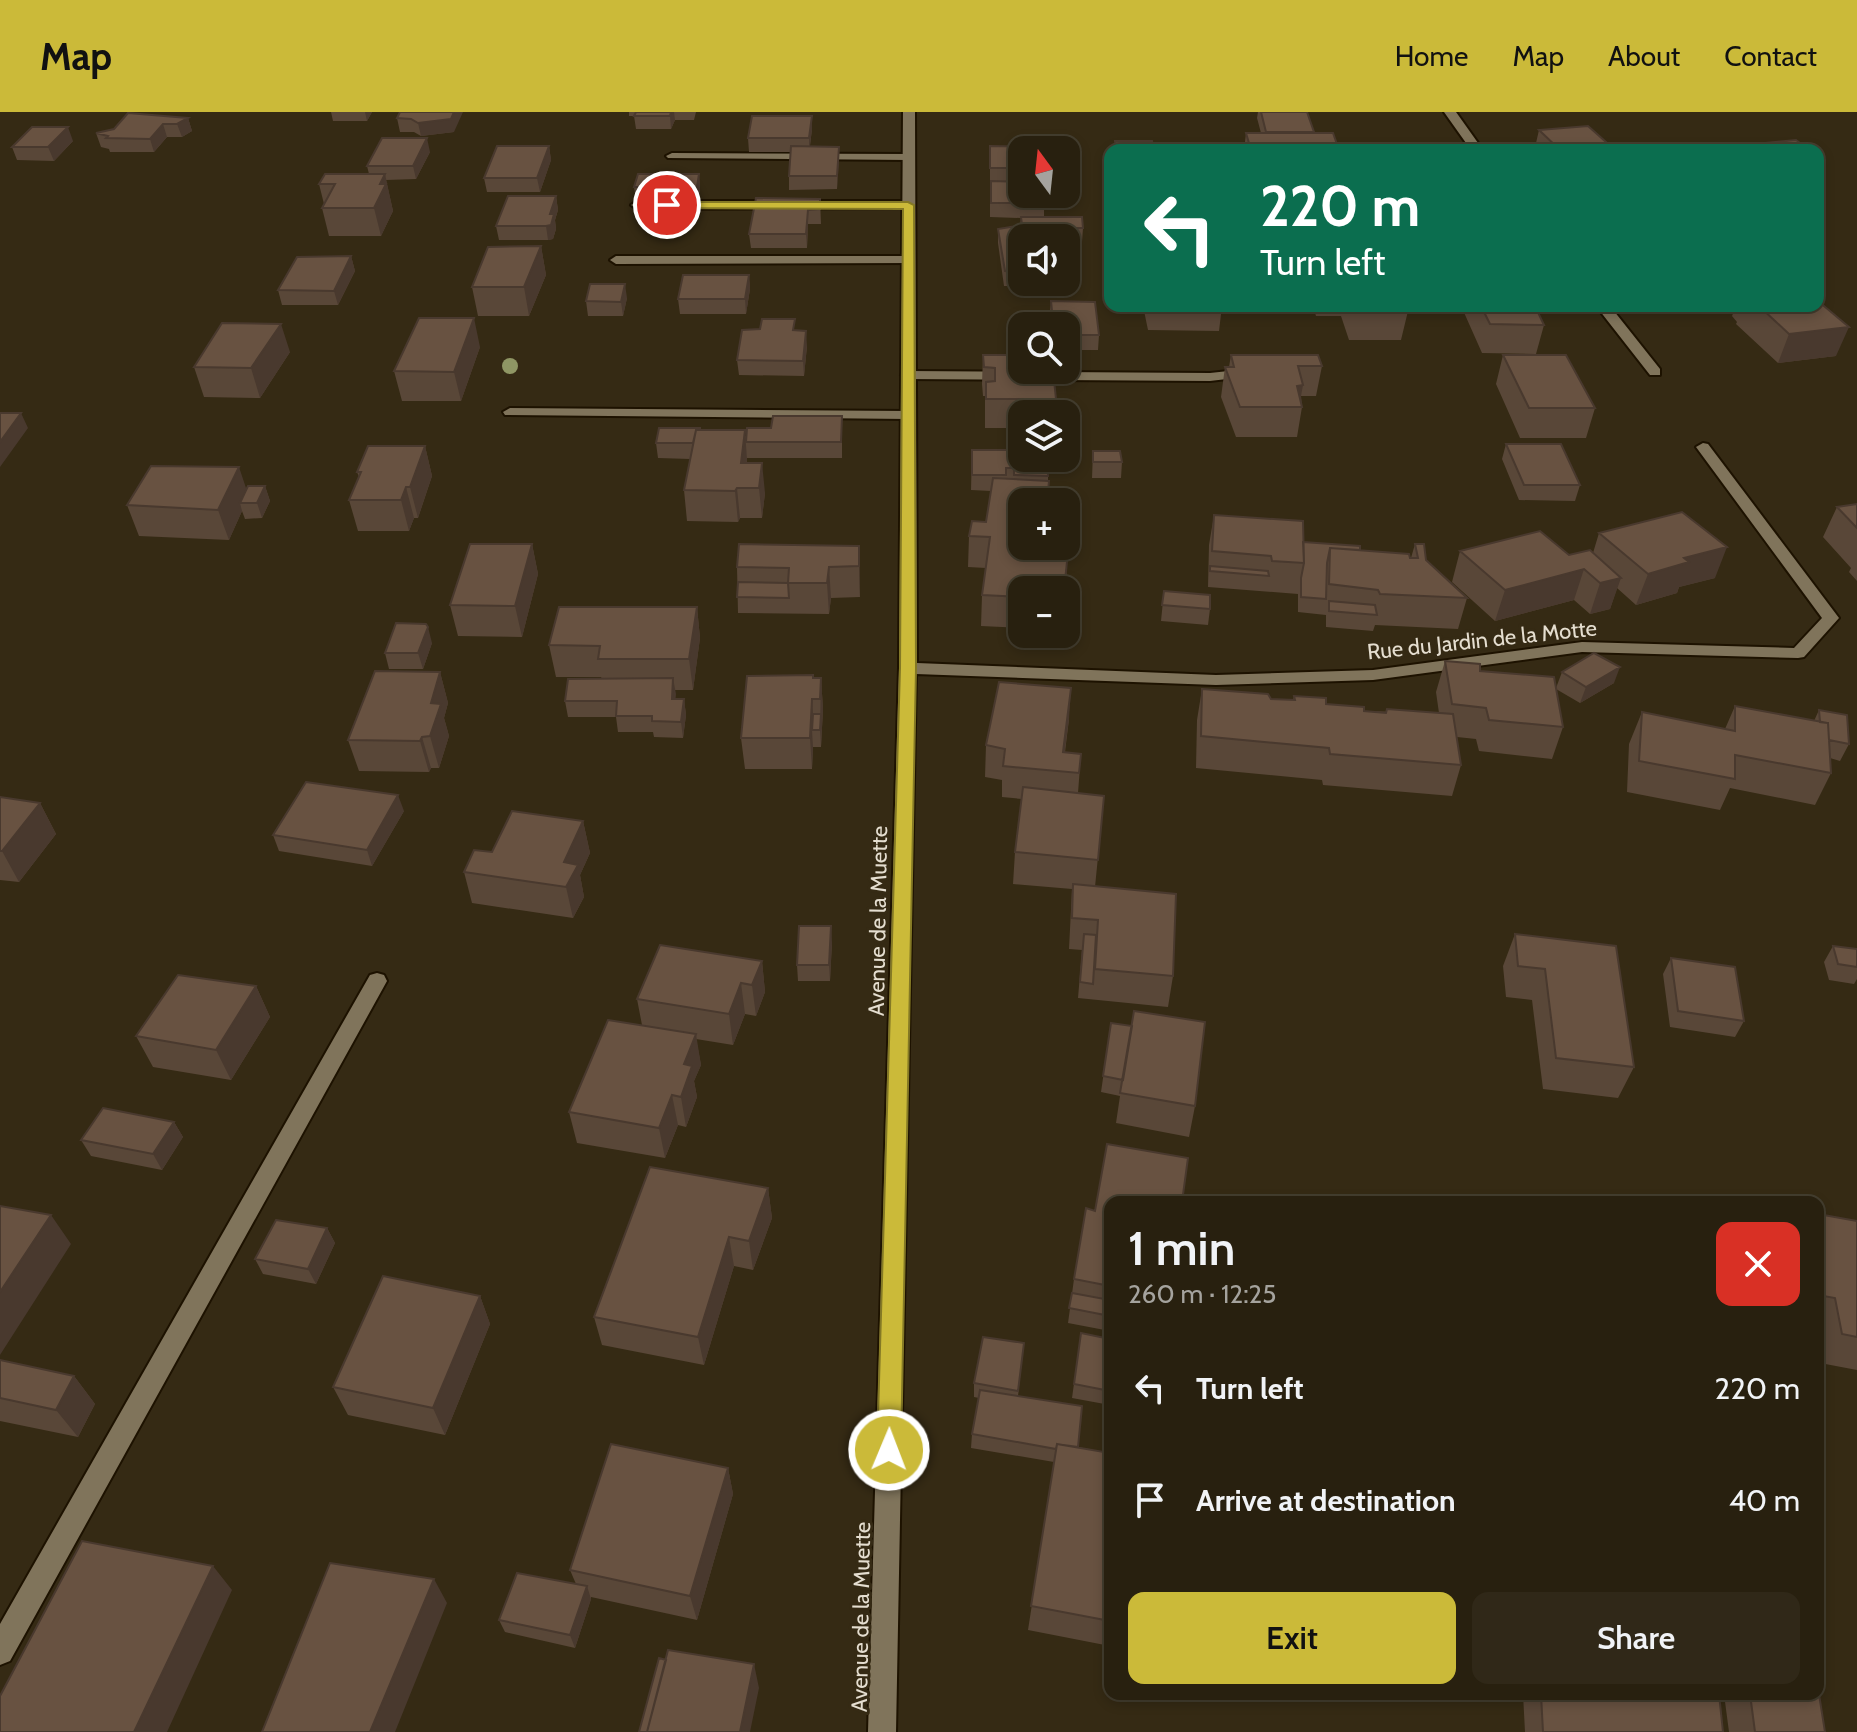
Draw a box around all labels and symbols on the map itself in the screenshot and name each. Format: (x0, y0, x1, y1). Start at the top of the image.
north arrow (1008, 136, 1080, 208)
pin (633, 171, 701, 239)
street label: Rue du Jardin de la Motte (1366, 615, 1598, 665)
street label: Avenue de la Muette (863, 826, 893, 1016)
position arrow (847, 1408, 931, 1492)
street label: Avenue de la Muette (846, 1522, 876, 1712)

